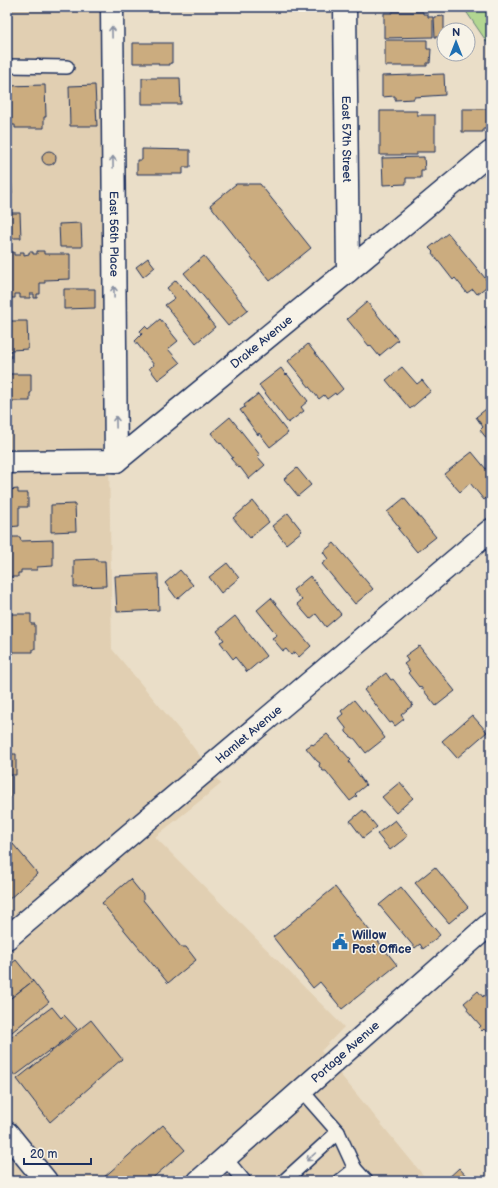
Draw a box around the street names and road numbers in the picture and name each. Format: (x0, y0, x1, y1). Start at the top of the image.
street label: East 57th Street (339, 96, 354, 183)
street label: East 56th Place (106, 191, 122, 277)
street label: Drake Avenue (227, 312, 296, 372)
street label: Hamlet Avenue (212, 702, 285, 767)
street label: Portage Avenue (308, 1018, 382, 1086)

